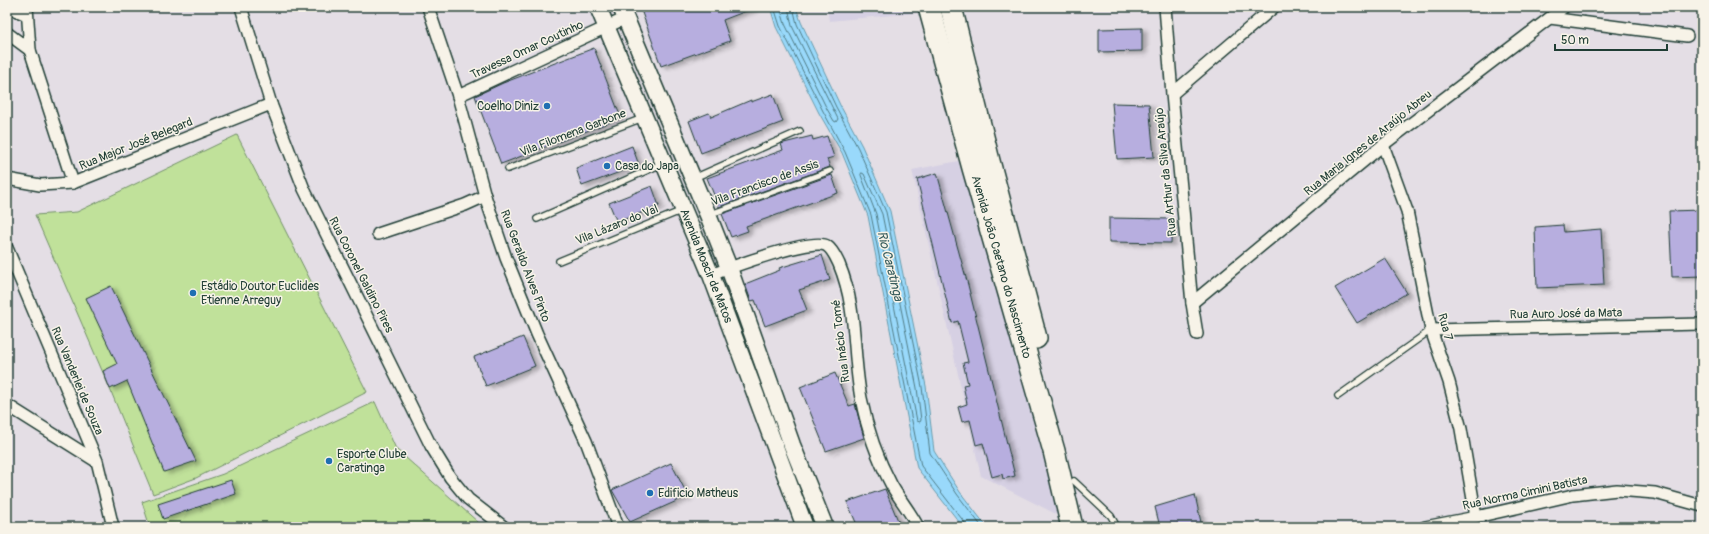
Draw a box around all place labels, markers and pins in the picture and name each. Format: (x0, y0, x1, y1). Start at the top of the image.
place label: Coelho Diniz (477, 99, 539, 114)
marker: Coelho Diniz (542, 101, 552, 111)
place label: Casa do Japa (615, 159, 679, 174)
marker: Casa do Japa (602, 161, 612, 171)
place label: Estádio Doutor Euclides Etienne Arreguy (201, 279, 320, 308)
marker: Estádio Doutor Euclides Etienne Arreguy (188, 288, 198, 298)
place label: Esporte Clube Caratinga (337, 447, 407, 476)
marker: Esporte Clube Caratinga (324, 456, 334, 466)
place label: Edificio Matheus (658, 486, 739, 501)
marker: Edificio Matheus (645, 488, 655, 498)

